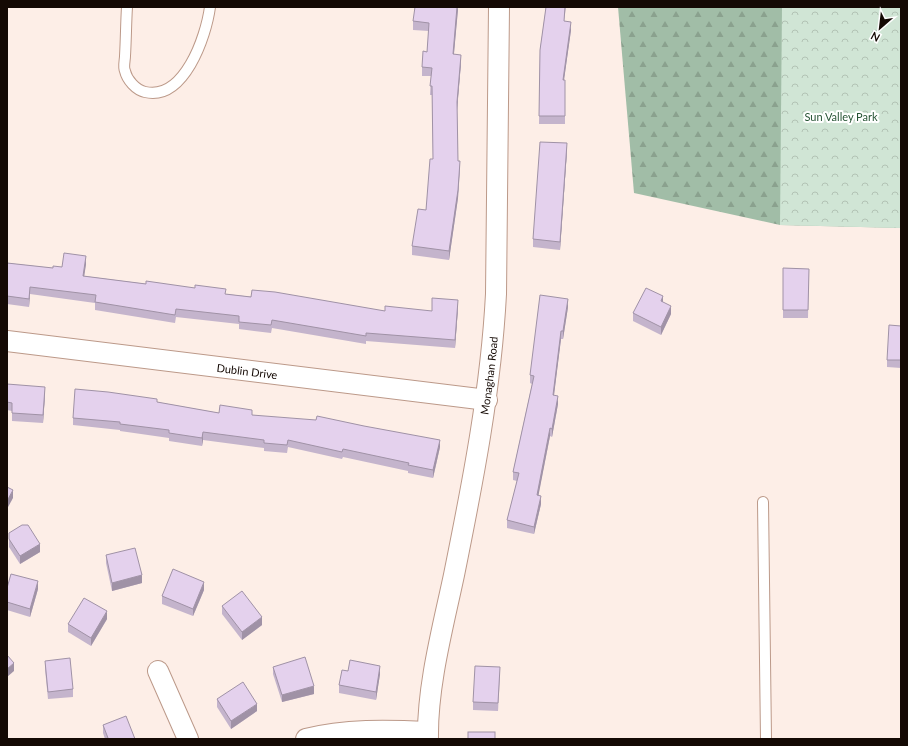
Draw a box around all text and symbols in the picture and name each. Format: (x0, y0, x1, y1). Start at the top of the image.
north arrow (860, 8, 900, 48)
text: N (868, 30, 882, 45)
park label: Sun Valley Park (804, 110, 878, 123)
street label: Monaghan Road (477, 336, 499, 415)
street label: Dublin Drive (216, 360, 278, 381)

